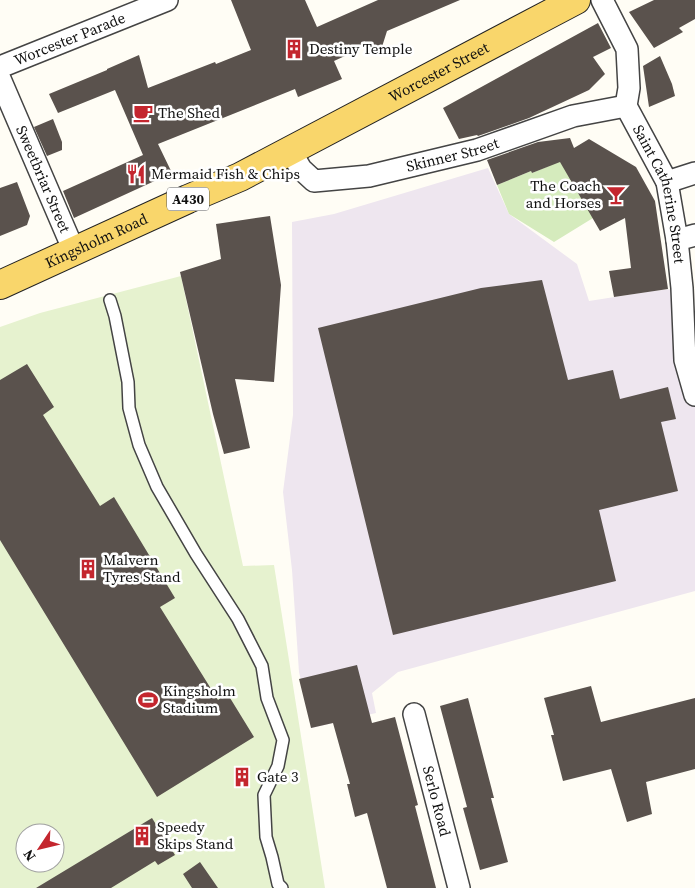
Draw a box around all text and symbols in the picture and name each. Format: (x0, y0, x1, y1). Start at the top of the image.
street label: Worcester Parade (11, 7, 128, 70)
street label: Worcester Street (385, 37, 493, 107)
building icon: Destiny Temple (283, 38, 305, 60)
place label: Destiny Temple (309, 38, 413, 59)
cafe icon: The Shed (132, 102, 154, 124)
place label: The Shed (158, 102, 220, 123)
street label: Saint Catherine Street (628, 121, 690, 264)
street label: Sweetbriar Street (11, 122, 76, 236)
street label: Skinner Street (404, 132, 502, 177)
restaurant icon: Mermaid Fish & Chips (125, 163, 147, 185)
place label: Mermaid Fish & Chips (151, 163, 300, 184)
place label: The Coach and Horses (526, 175, 601, 213)
bar icon: The Coach and Horses (605, 184, 627, 206)
road number: A430 (167, 188, 209, 210)
street label: Kingsholm Road (42, 208, 151, 273)
place label: Malvern Tyres Stand (103, 549, 181, 587)
building icon: Malvern Tyres Stand (77, 558, 99, 580)
place label: Kingsholm Stadium (163, 680, 236, 718)
sports icon: Kingsholm Stadium (137, 689, 159, 711)
street label: Serlo Road (418, 764, 456, 839)
building icon: Gate 3 (231, 766, 253, 788)
place label: Gate 3 (257, 766, 298, 787)
place label: Speedy Skips Stand (157, 816, 234, 854)
north arrow (15, 823, 65, 873)
building icon: Speedy Skips Stand (131, 825, 153, 847)
text: N (18, 846, 40, 865)

